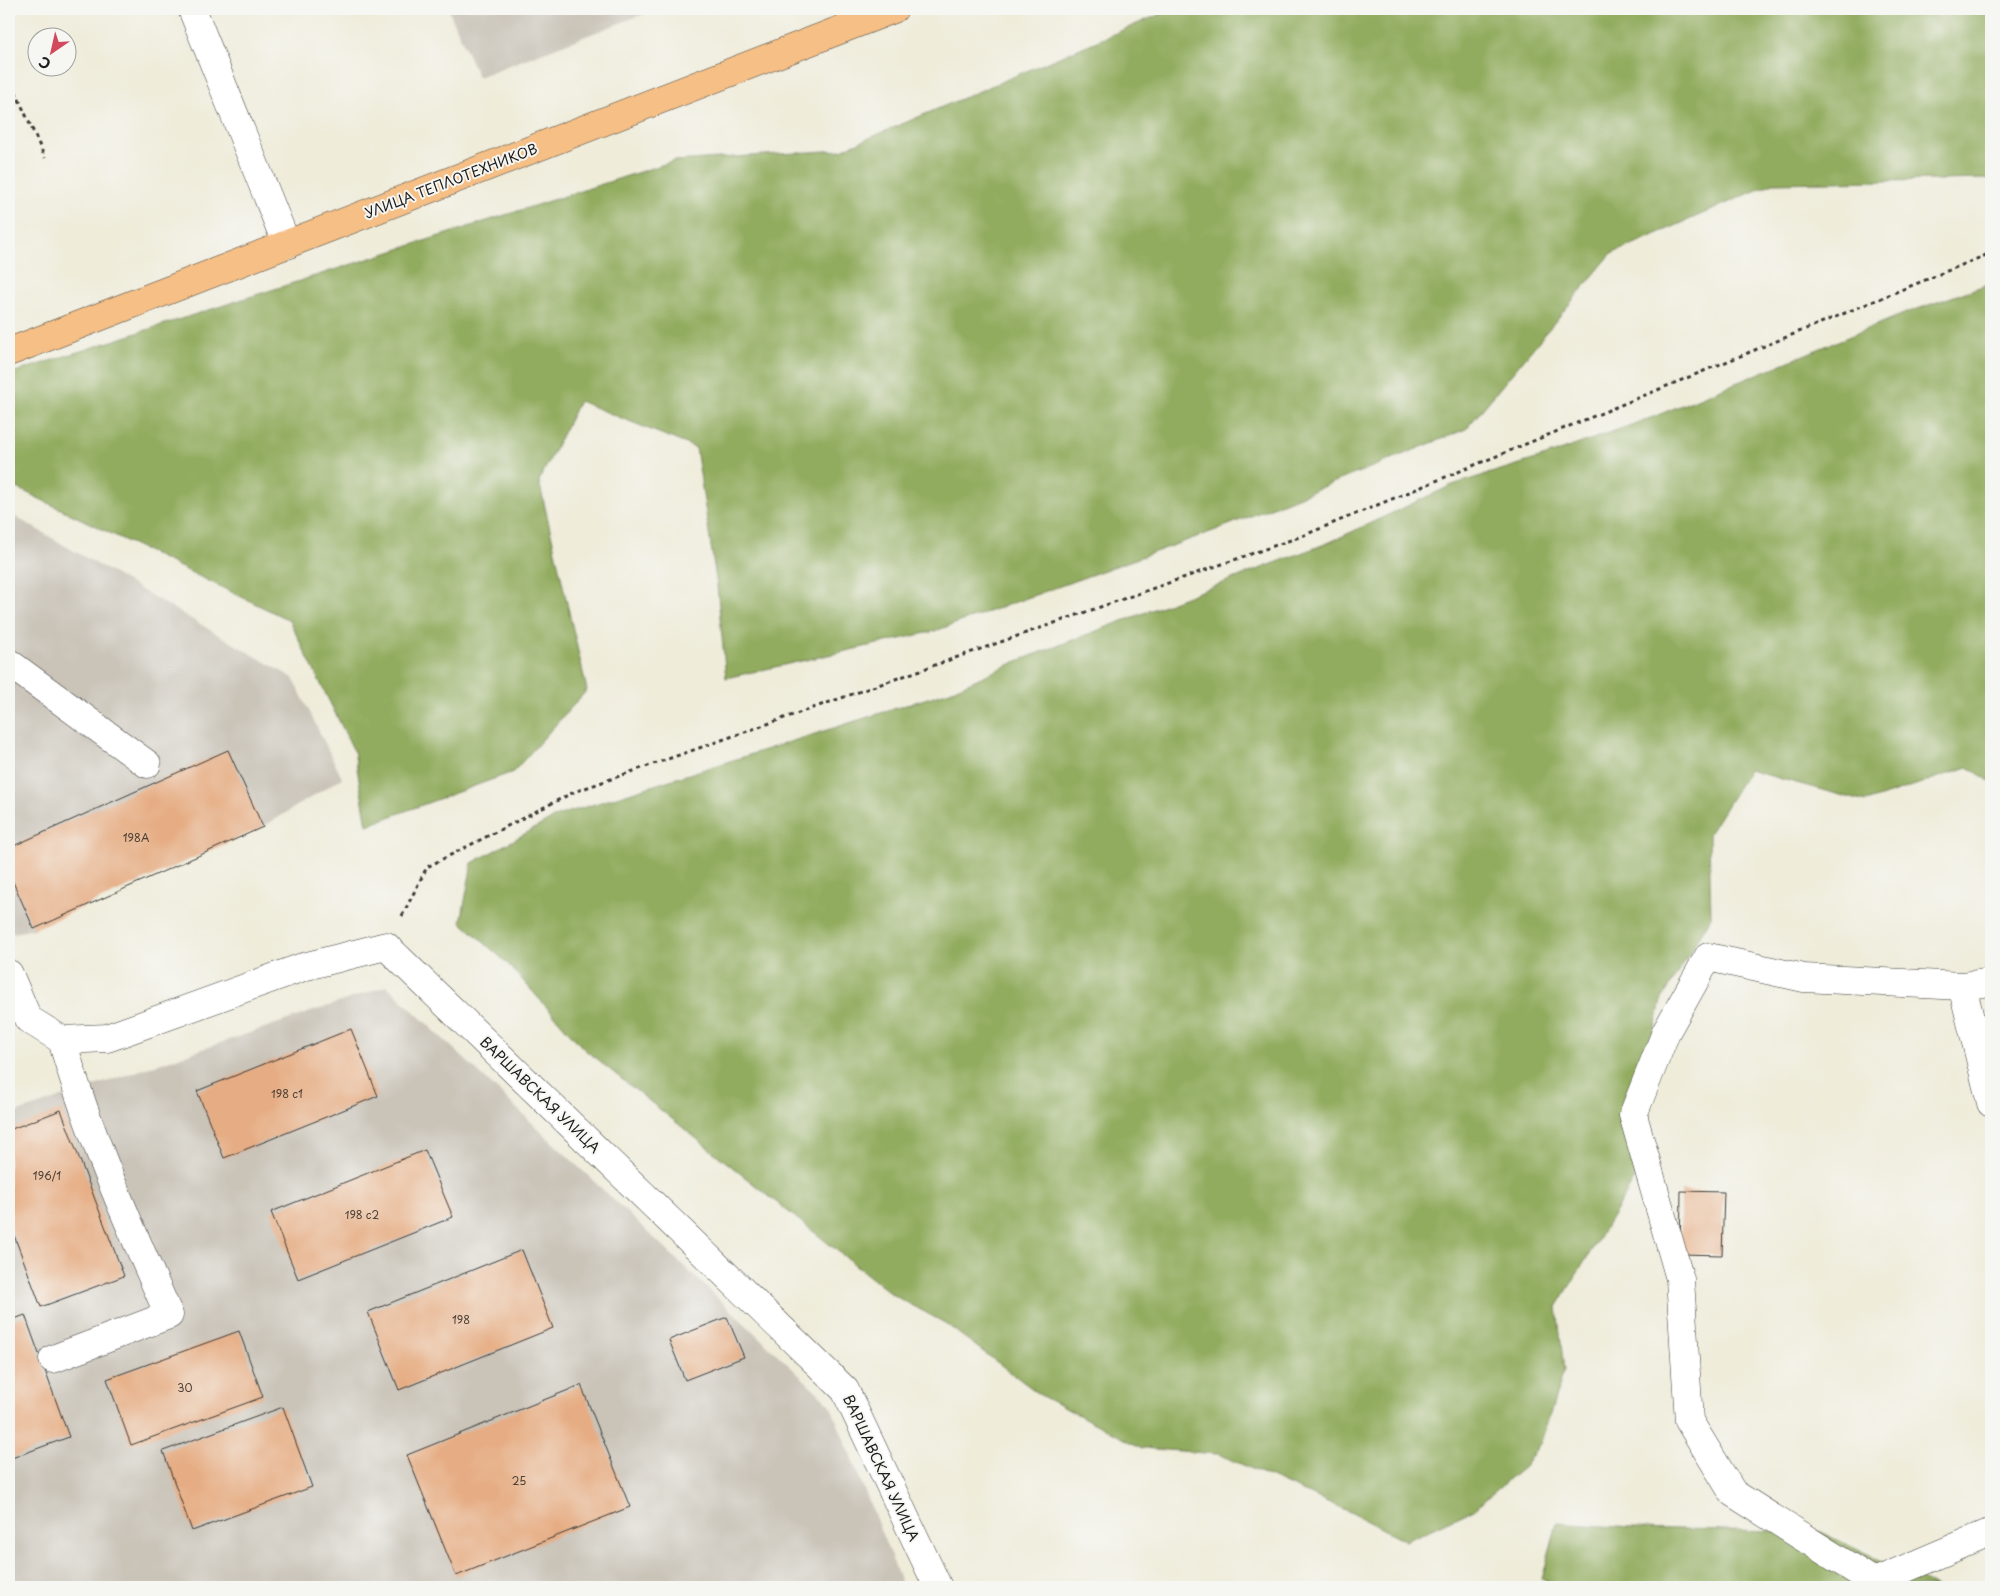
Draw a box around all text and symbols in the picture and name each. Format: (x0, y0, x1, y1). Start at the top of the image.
north arrow (28, 28, 78, 78)
text: С (34, 52, 55, 75)
street label: УЛИЦА ТЕПЛОТЕХНИКОВ (361, 138, 540, 223)
house number: 198А (123, 829, 150, 846)
street label: ВАРШАВСКАЯ УЛИЦА (476, 1032, 605, 1158)
house number: 198 с1 (271, 1085, 303, 1102)
house number: 196/1 (33, 1167, 61, 1184)
house number: 198 с2 (345, 1206, 380, 1223)
house number: 198 (452, 1311, 470, 1328)
house number: 30 (177, 1379, 193, 1396)
street label: ВАРШАВСКАЯ УЛИЦА (838, 1391, 925, 1545)
house number: 25 (512, 1472, 526, 1489)

